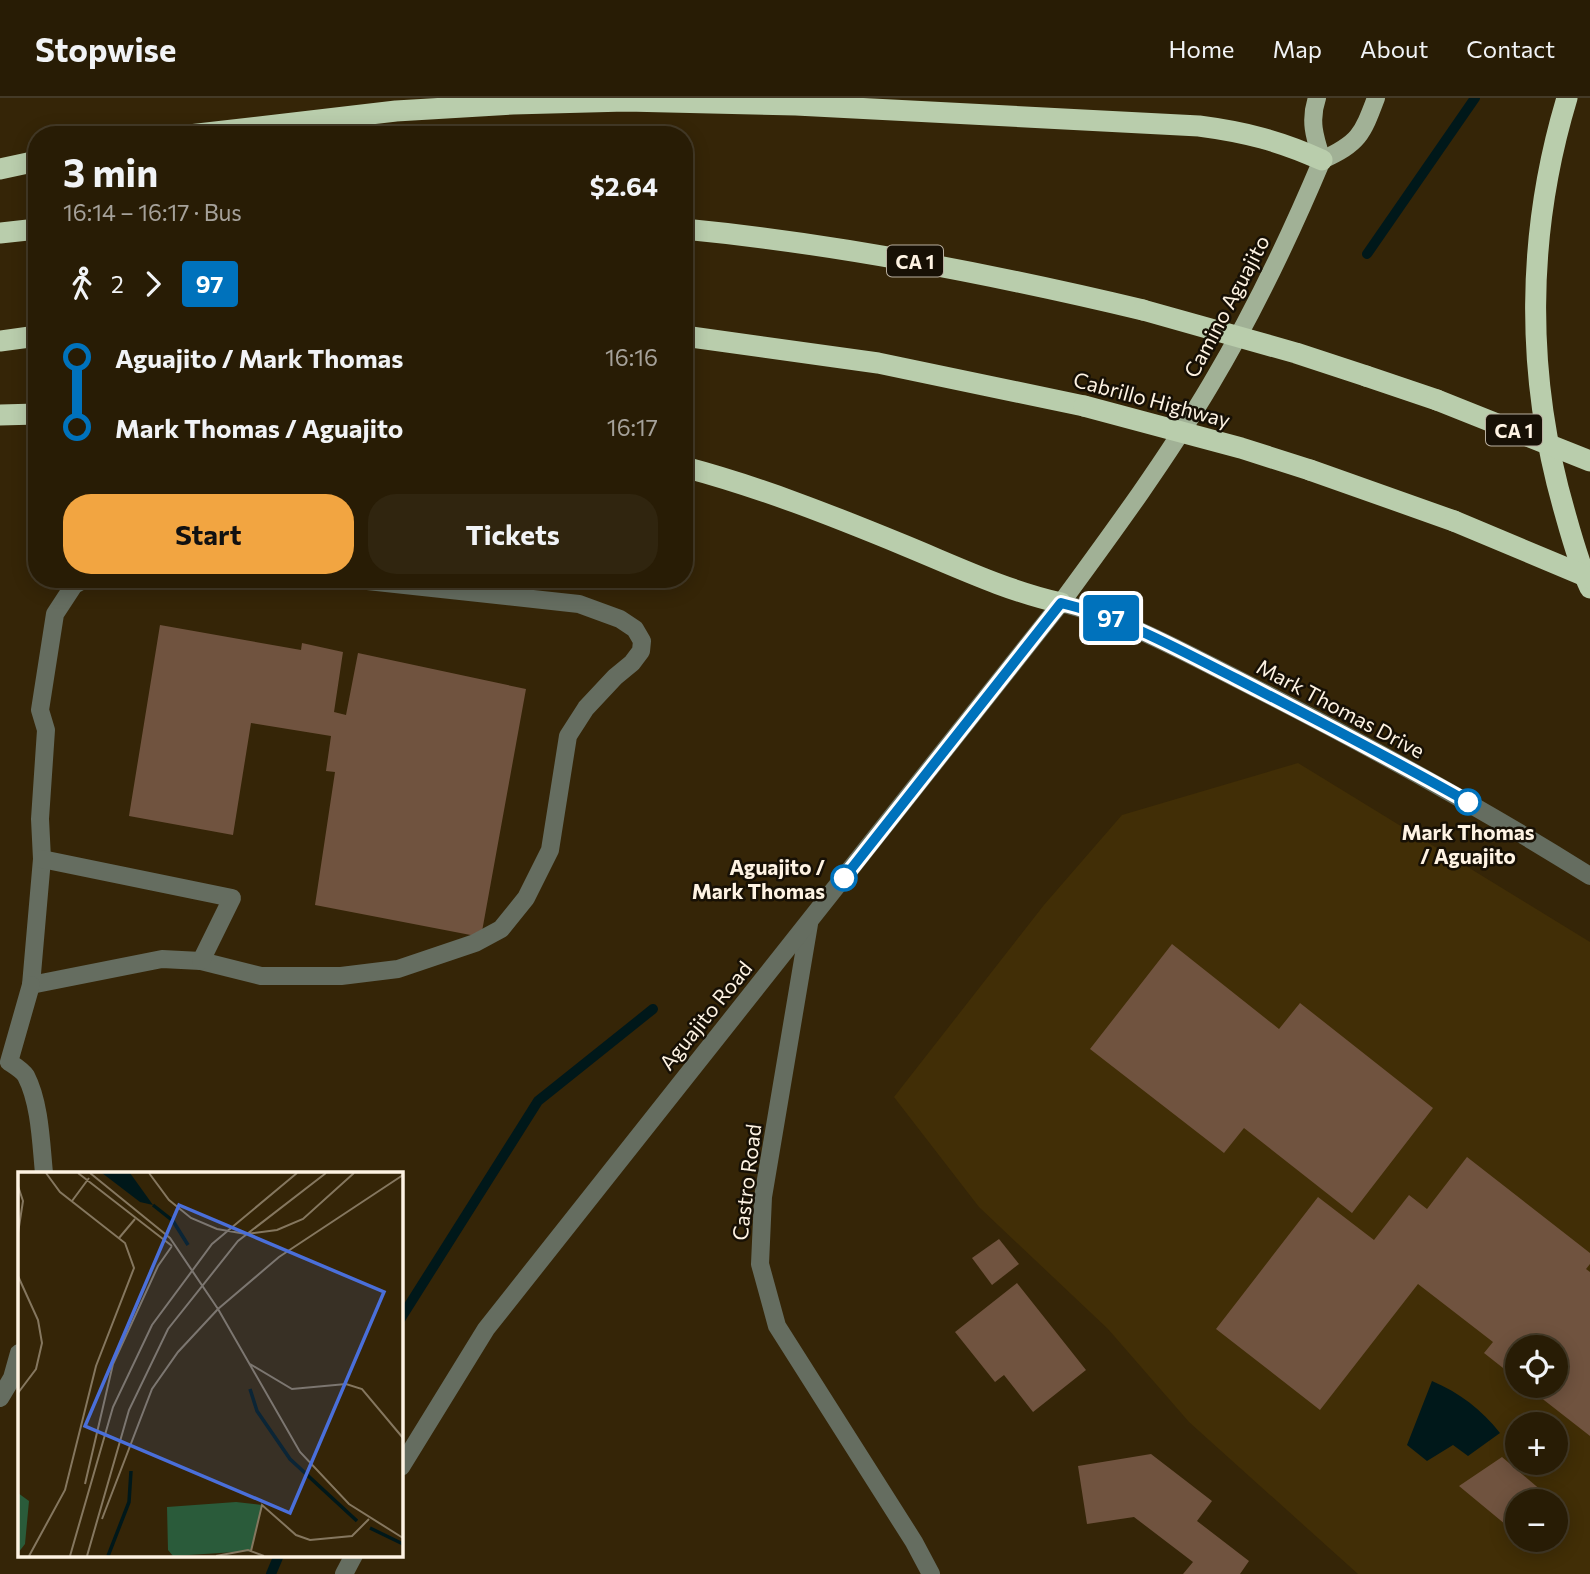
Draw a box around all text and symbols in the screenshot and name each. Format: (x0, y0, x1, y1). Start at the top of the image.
text: Stopwise (35, 28, 176, 69)
text: Home (1169, 34, 1235, 63)
text: Map (1273, 34, 1322, 63)
text: About (1360, 34, 1428, 63)
text: Contact (1466, 34, 1555, 63)
text: 3 min (63, 148, 158, 195)
text: $2.64 (590, 170, 658, 201)
text: 16:14 – 16:17 · Bus (63, 198, 242, 226)
street label: Camino Aguajito (1178, 231, 1274, 381)
road number: CA 1 (887, 246, 943, 276)
icon: walk (63, 265, 101, 303)
icon: forward (134, 265, 172, 303)
text: 97 (196, 269, 224, 298)
text: 2 (111, 270, 124, 298)
text: Aguajito / Mark Thomas (115, 342, 403, 373)
text: 16:16 (605, 343, 658, 371)
street label: Cabrillo Highway (1071, 366, 1233, 432)
text: Mark Thomas / Aguajito (115, 412, 403, 443)
text: 16:17 (607, 413, 658, 441)
road number: CA 1 (1486, 414, 1542, 446)
button: Start (63, 494, 354, 574)
button: Tickets (368, 494, 658, 574)
line badge: 97 (1080, 595, 1142, 641)
text: 97 (1097, 603, 1125, 632)
street label: Mark Thomas Drive (1253, 653, 1429, 763)
marker: Mark Thomas / Aguajito (1455, 789, 1481, 815)
place label: Mark Thomas / Aguajito (1401, 819, 1535, 868)
place label: Aguajito / Mark Thomas (692, 854, 825, 903)
marker: Aguajito / Mark Thomas (831, 865, 857, 891)
street label: Aguajito Road (653, 955, 757, 1075)
street label: Castro Road (726, 1122, 766, 1242)
inset map (18, 1172, 402, 1556)
map controls (1505, 1335, 1568, 1552)
button: locate (1505, 1335, 1568, 1398)
button: + (1505, 1412, 1568, 1475)
button: − (1505, 1489, 1568, 1552)

